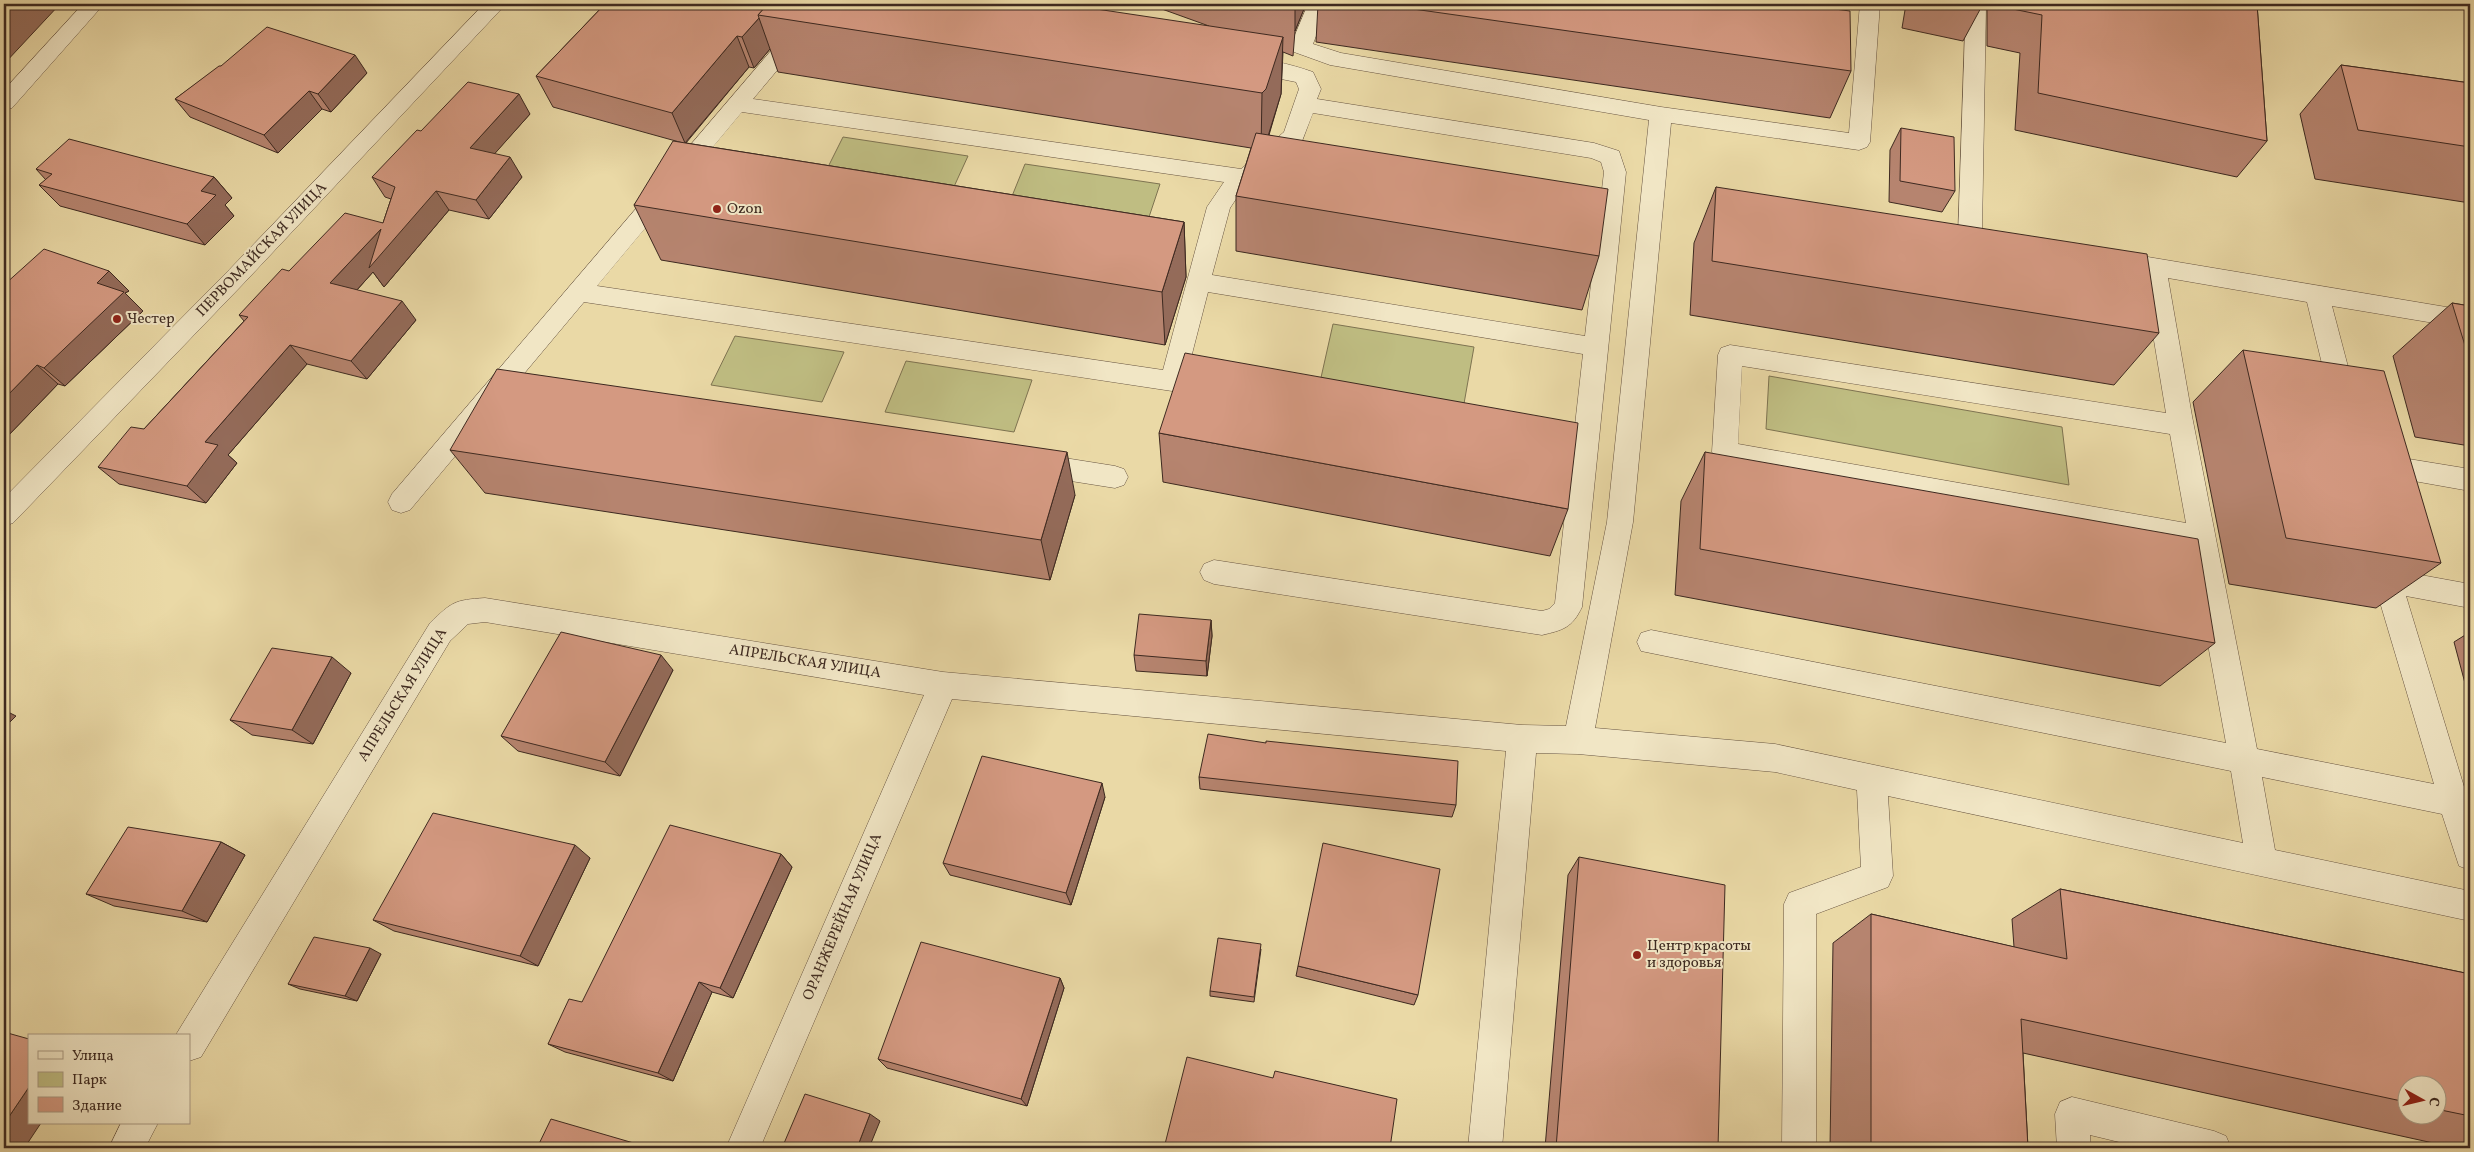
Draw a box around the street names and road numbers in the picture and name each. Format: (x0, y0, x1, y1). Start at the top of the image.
street label: ПЕРВОМАЙСКАЯ УЛИЦА (192, 178, 332, 322)
street label: АПРЕЛЬСКАЯ УЛИЦА (353, 624, 453, 766)
street label: АПРЕЛЬСКАЯ УЛИЦА (727, 640, 883, 684)
street label: ОРАНЖЕРЕЙНАЯ УЛИЦА (798, 830, 888, 1004)

